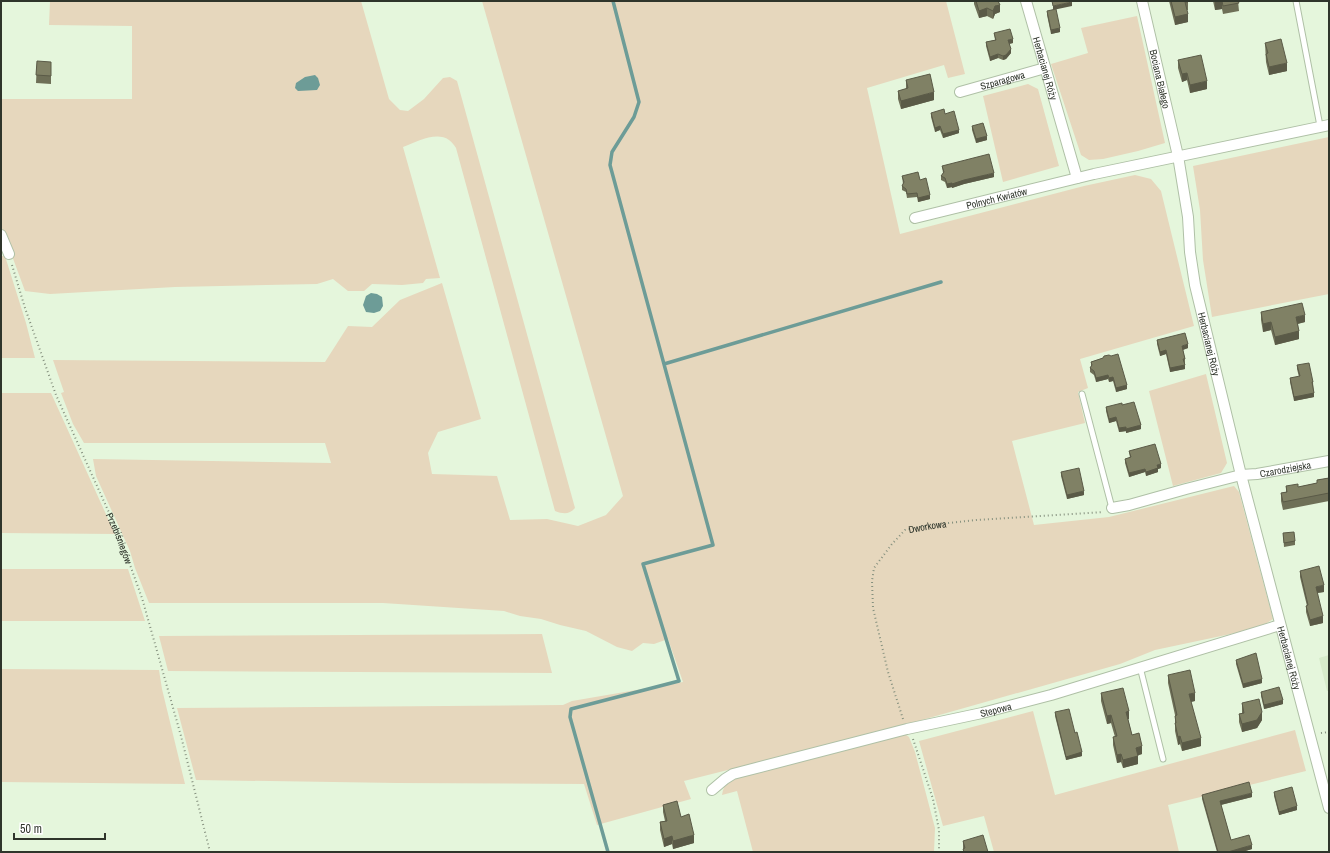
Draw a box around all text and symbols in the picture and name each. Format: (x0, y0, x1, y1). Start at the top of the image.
street label: Herbacianej Róży (1030, 35, 1060, 102)
street label: Bociana Białego (1146, 48, 1173, 110)
street label: Szparagowa (979, 68, 1027, 93)
street label: Polnych Kwiatów (965, 185, 1029, 212)
street label: Herbacianej Róży (1195, 311, 1223, 378)
street label: Czarodziejska (1259, 458, 1313, 480)
street label: Przebiśniegów (103, 511, 135, 566)
street label: Dworkowa (907, 517, 947, 536)
street label: Herbacianej Róży (1274, 625, 1304, 692)
street label: Stepowa (979, 699, 1013, 720)
scale bar (14, 815, 105, 841)
text: 50 m (20, 821, 42, 837)

